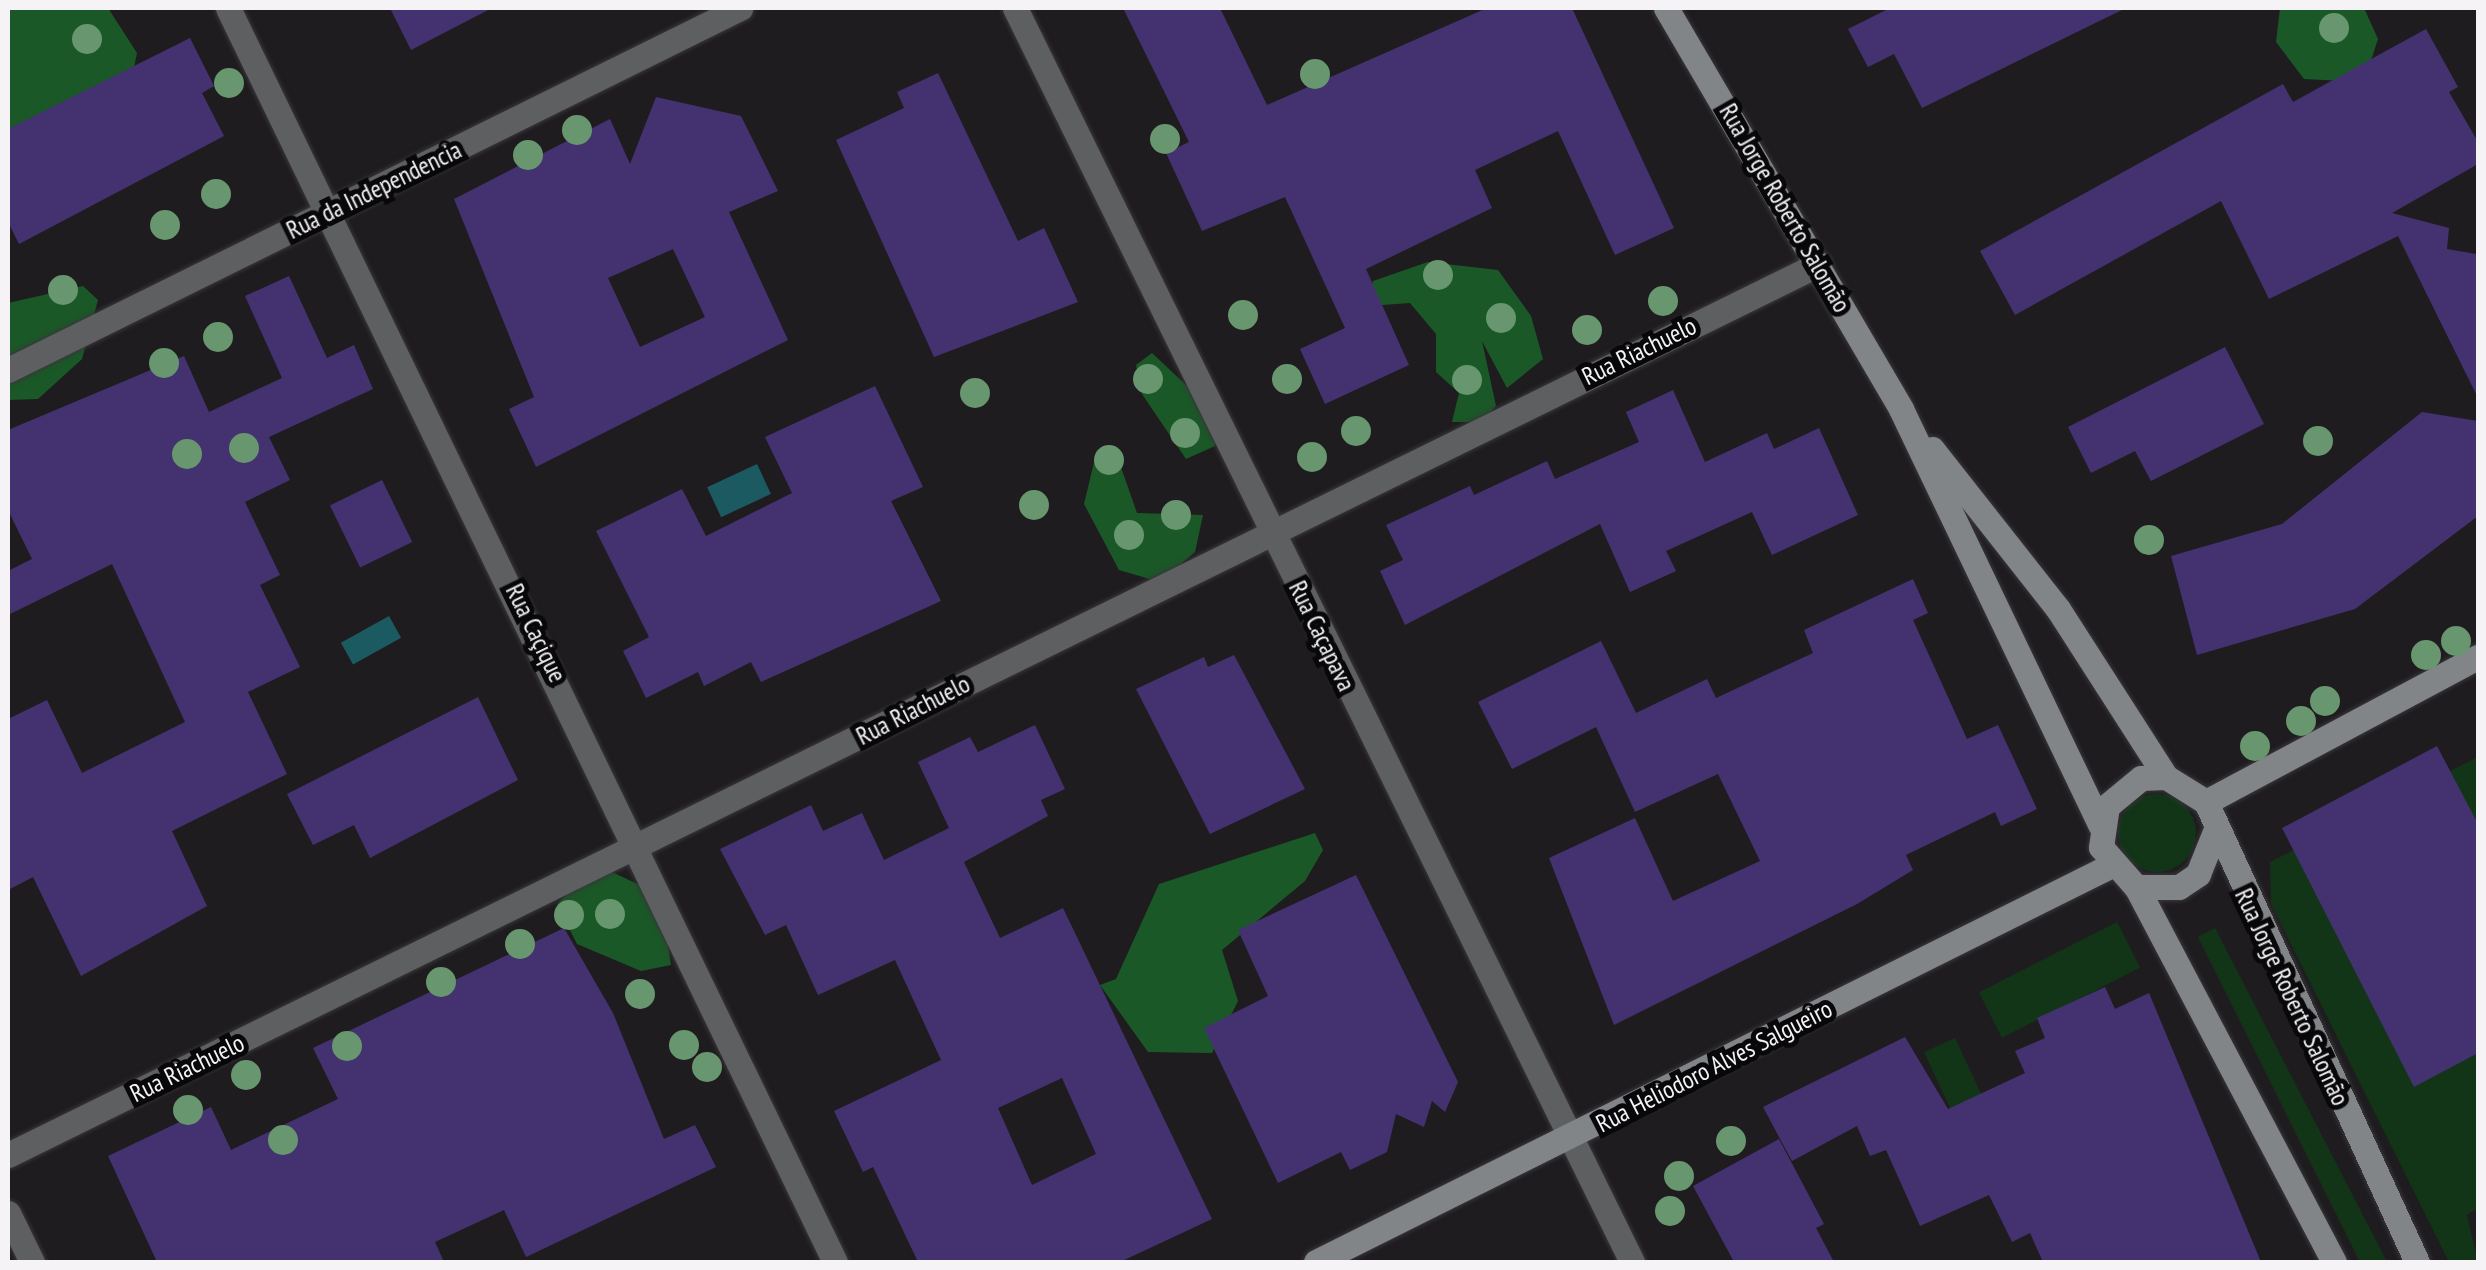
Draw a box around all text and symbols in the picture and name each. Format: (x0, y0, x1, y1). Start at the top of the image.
street label: Rua Jorge Roberto Salomão (1713, 98, 1857, 318)
street label: Rua da Independencia (282, 135, 466, 245)
street label: Rua Riachuelo (1577, 310, 1701, 392)
street label: Rua Caçapava (1282, 576, 1362, 696)
street label: Rua Caçique (499, 579, 573, 687)
street label: Rua Riachuelo (851, 669, 975, 751)
street label: Rua Jorge Roberto Salomão (2229, 884, 2355, 1110)
street label: Rua Heliodoro Alves Salgueiro (1591, 993, 1837, 1139)
street label: Rua Riachuelo (125, 1027, 249, 1109)

